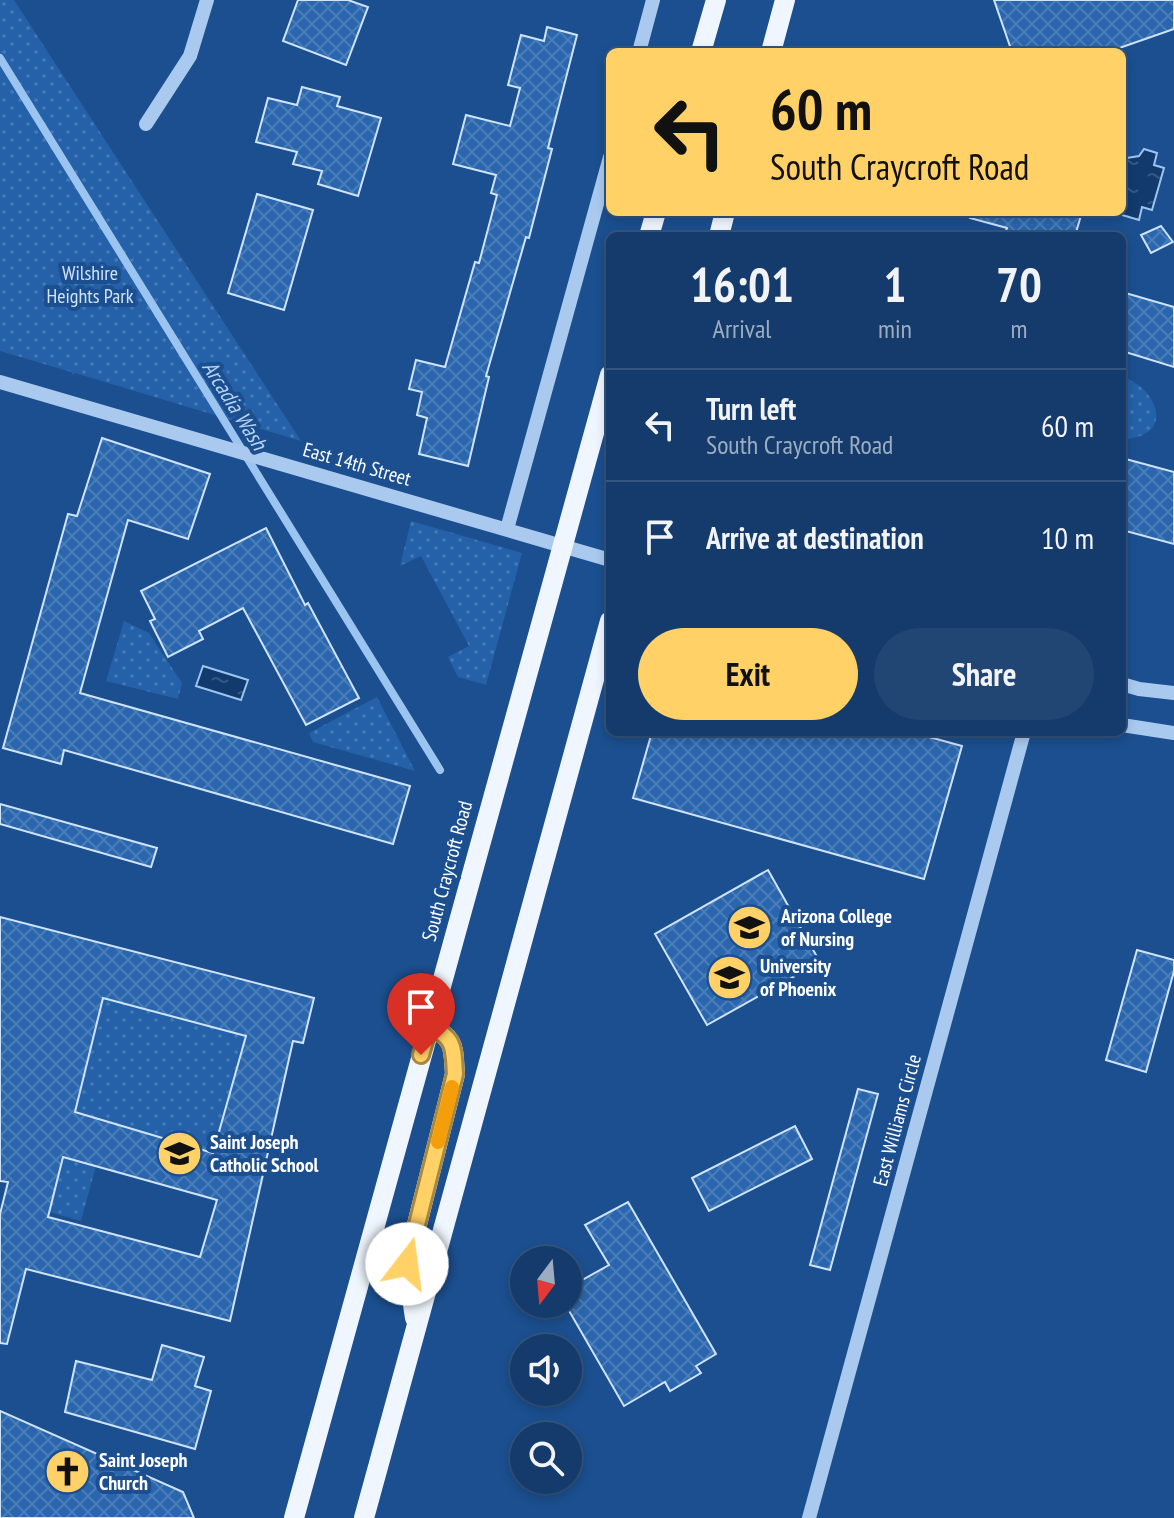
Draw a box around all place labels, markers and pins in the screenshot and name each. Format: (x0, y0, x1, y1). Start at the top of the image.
school or university icon: Arizona College of Nursing (726, 903, 774, 951)
place label: Arizona College of Nursing (780, 903, 892, 952)
school or university icon: University of Phoenix (705, 953, 753, 1001)
place label: University of Phoenix (760, 953, 837, 1002)
pin (387, 973, 455, 1055)
place label: Saint Joseph Catholic School (210, 1129, 319, 1178)
school or university icon: Saint Joseph Catholic School (155, 1130, 203, 1178)
place label: Saint Joseph Church (99, 1447, 188, 1496)
church icon: Saint Joseph Church (44, 1448, 92, 1496)

